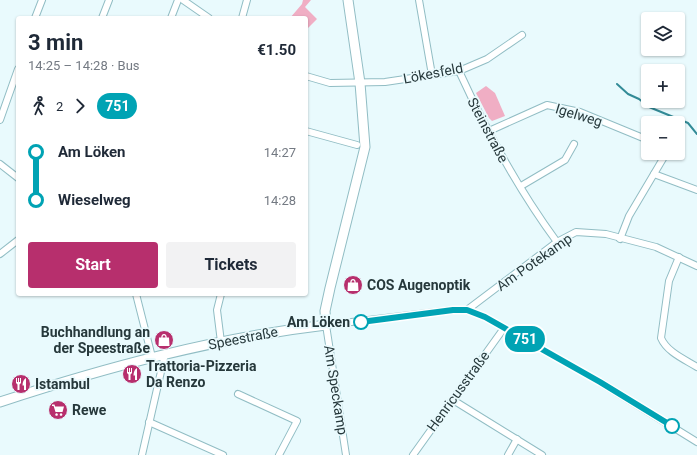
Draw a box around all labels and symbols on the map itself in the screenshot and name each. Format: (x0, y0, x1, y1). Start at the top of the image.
street label: Lökesfeld (402, 59, 464, 87)
street label: Steinstraße (464, 95, 512, 165)
street label: Igelweg (554, 100, 604, 130)
street label: Am Potekamp (493, 230, 575, 294)
shop icon: COS Augenoptik (342, 274, 364, 296)
place label: COS Augenoptik (367, 277, 471, 293)
place label: Am Löken (287, 314, 350, 330)
marker: Am Löken (353, 314, 369, 330)
street label: Speestraße (207, 323, 279, 353)
place label: Buchhandlung an der Speestraße (41, 324, 150, 356)
line badge: 751 (502, 326, 548, 352)
shop icon: Buchhandlung an der Speestraße (153, 329, 175, 351)
street label: Am Speckamp (321, 344, 351, 436)
street label: Henricusstraße (424, 348, 492, 434)
place label: Trattoria-Pizzeria Da Renzo (146, 358, 257, 390)
restaurant icon: Trattoria-Pizzeria Da Renzo (121, 363, 143, 385)
restaurant icon: Istambul (10, 373, 32, 395)
place label: Istambul (35, 376, 90, 392)
supermarket icon: Rewe (47, 399, 69, 421)
place label: Rewe (72, 402, 107, 418)
unlabelled marker (664, 418, 680, 434)

